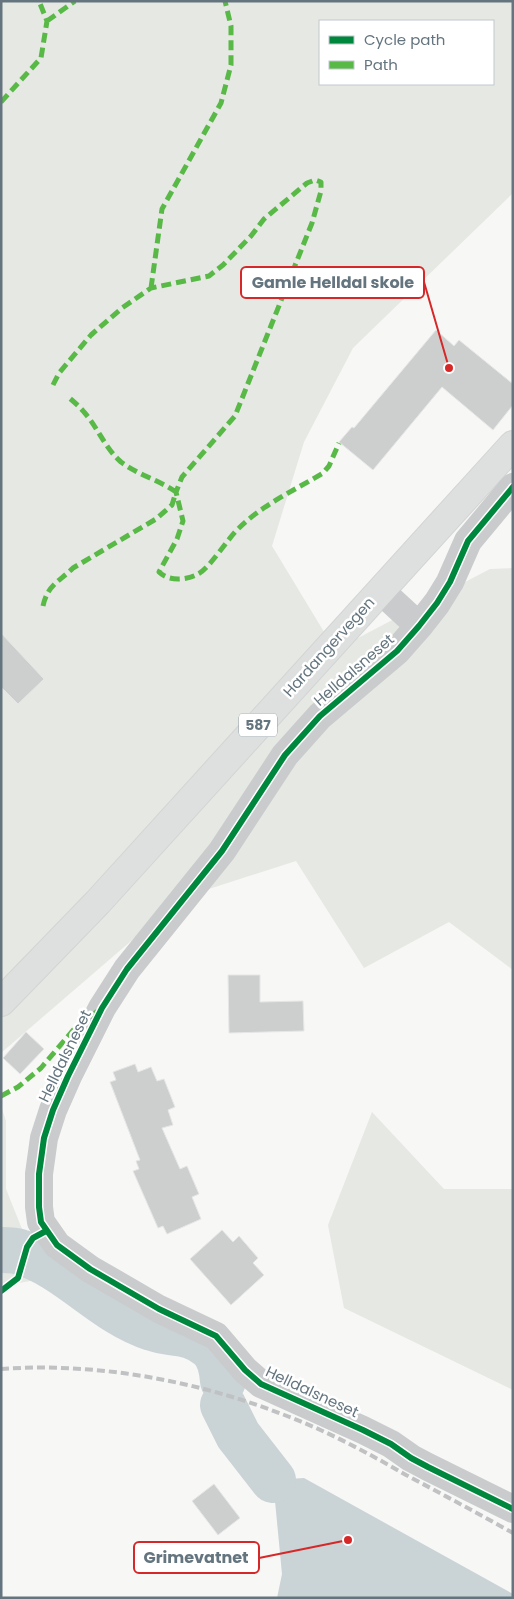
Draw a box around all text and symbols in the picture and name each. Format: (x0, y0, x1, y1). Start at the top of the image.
legend (319, 20, 494, 85)
text: Cycle path (364, 29, 445, 50)
text: Path (364, 54, 398, 75)
callout: Gamle Helldal skole (241, 267, 424, 298)
text: Gamle Helldal skole (252, 271, 414, 294)
street label: Hardangervegen (278, 592, 379, 701)
street label: Helldalsneset (309, 629, 398, 710)
road number: 587 (239, 714, 277, 736)
street label: Helldalsneset (33, 1006, 96, 1105)
street label: Helldalsneset (262, 1361, 362, 1422)
callout: Grimevatnet (134, 1542, 259, 1573)
text: Grimevatnet (143, 1546, 249, 1569)

